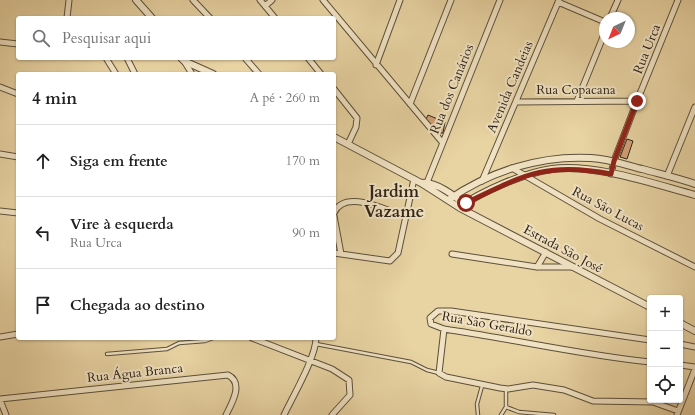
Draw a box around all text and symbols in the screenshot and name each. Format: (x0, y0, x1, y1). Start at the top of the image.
north arrow (599, 12, 635, 48)
search box (16, 16, 336, 60)
street label: Rua Urca (629, 21, 665, 77)
icon: search (30, 27, 52, 49)
text: Pesquisar aqui (62, 28, 151, 48)
street label: Avenida Candeias (483, 38, 537, 136)
street label: Rua dos Canários (426, 41, 478, 137)
street label: Rua Copacana (536, 81, 616, 99)
text: 4 min (32, 87, 77, 110)
text: A pé · 260 m (250, 89, 320, 107)
route end (628, 92, 646, 110)
icon: ahead (32, 150, 54, 172)
text: Siga em frente (70, 151, 168, 171)
text: 170 m (286, 152, 320, 170)
district label: Jardim Vazame (364, 180, 424, 223)
street label: Rua São Lucas (569, 183, 647, 235)
route start (457, 194, 475, 212)
text: Vire à esquerda (70, 214, 174, 234)
street label: Estrada São José (520, 221, 606, 277)
icon: left (32, 222, 54, 244)
text: 90 m (292, 224, 320, 242)
text: Rua Urca (70, 234, 122, 252)
icon: arrive (32, 294, 54, 316)
text: Chegada ao destino (70, 295, 205, 315)
map controls (647, 295, 683, 403)
button: + (647, 295, 683, 331)
street label: Rua São Geraldo (440, 307, 534, 341)
button: − (647, 331, 683, 367)
street label: Rua Água Branca (86, 359, 184, 387)
button: locate (647, 367, 683, 403)

